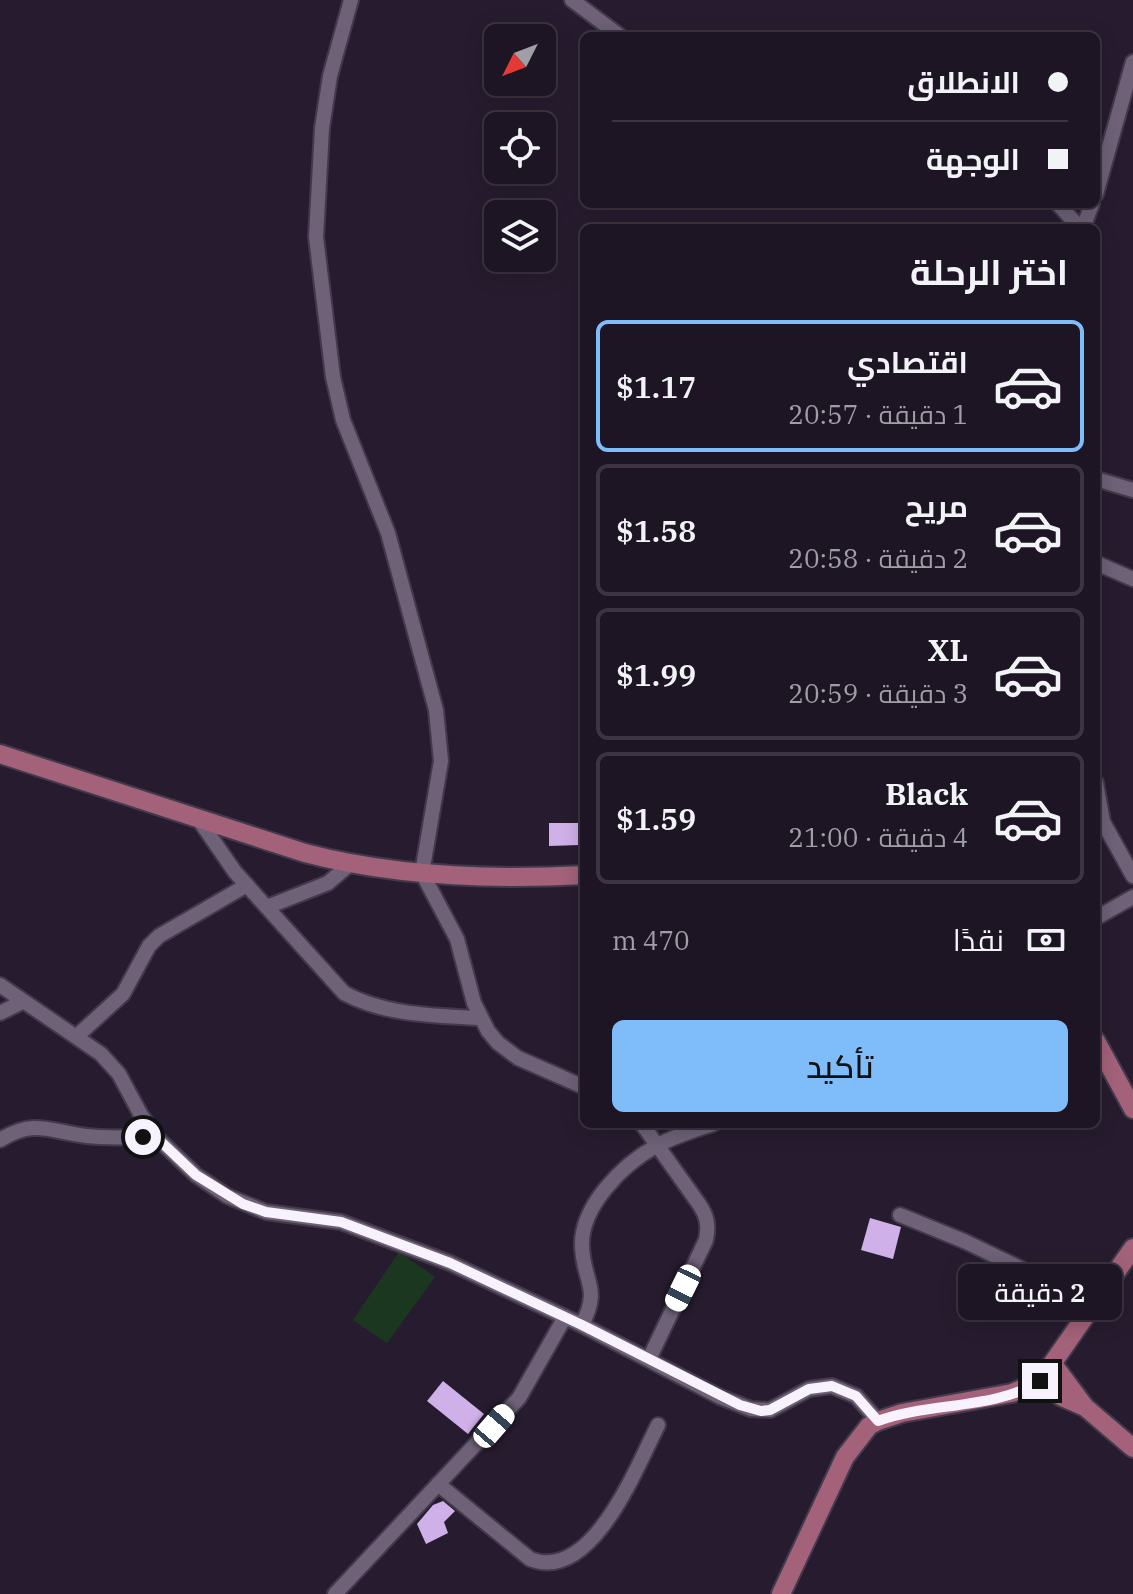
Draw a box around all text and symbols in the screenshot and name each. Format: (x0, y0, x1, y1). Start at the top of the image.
north arrow (484, 24, 556, 96)
map controls (484, 24, 556, 272)
text: الانطلاق (907, 62, 1020, 101)
button: locate (484, 112, 556, 184)
text: الوجهة (926, 139, 1020, 178)
button: layers (484, 200, 556, 272)
text: اختر الرحلة (910, 248, 1068, 295)
text: اقتصادي (847, 342, 968, 381)
icon: car (992, 350, 1064, 422)
text: $1.17 (616, 367, 696, 406)
text: 1 دقيقة · 20:57 (788, 397, 968, 431)
text: مريح (905, 486, 968, 525)
icon: car (992, 494, 1064, 566)
text: $1.58 (616, 511, 696, 550)
text: 2 دقيقة · 20:58 (788, 541, 968, 575)
text: XL (928, 630, 968, 669)
icon: car (992, 638, 1064, 710)
text: $1.99 (616, 655, 696, 694)
text: 3 دقيقة · 20:59 (788, 676, 968, 710)
text: Black (885, 774, 968, 813)
icon: car (992, 782, 1064, 854)
text: $1.59 (616, 799, 696, 838)
text: 4 دقيقة · 21:00 (788, 820, 968, 854)
icon: cash (1024, 918, 1068, 962)
text: نقدًا (953, 920, 1004, 959)
text: 470 m (612, 923, 690, 957)
button: تأكيد (612, 1020, 1068, 1112)
route start (125, 1119, 161, 1155)
car (662, 1261, 704, 1315)
callout: 2 دقيقة (958, 1265, 1122, 1321)
text: 2 دقيقة (995, 1275, 1085, 1309)
route end (1022, 1363, 1058, 1399)
car (469, 1400, 519, 1452)

